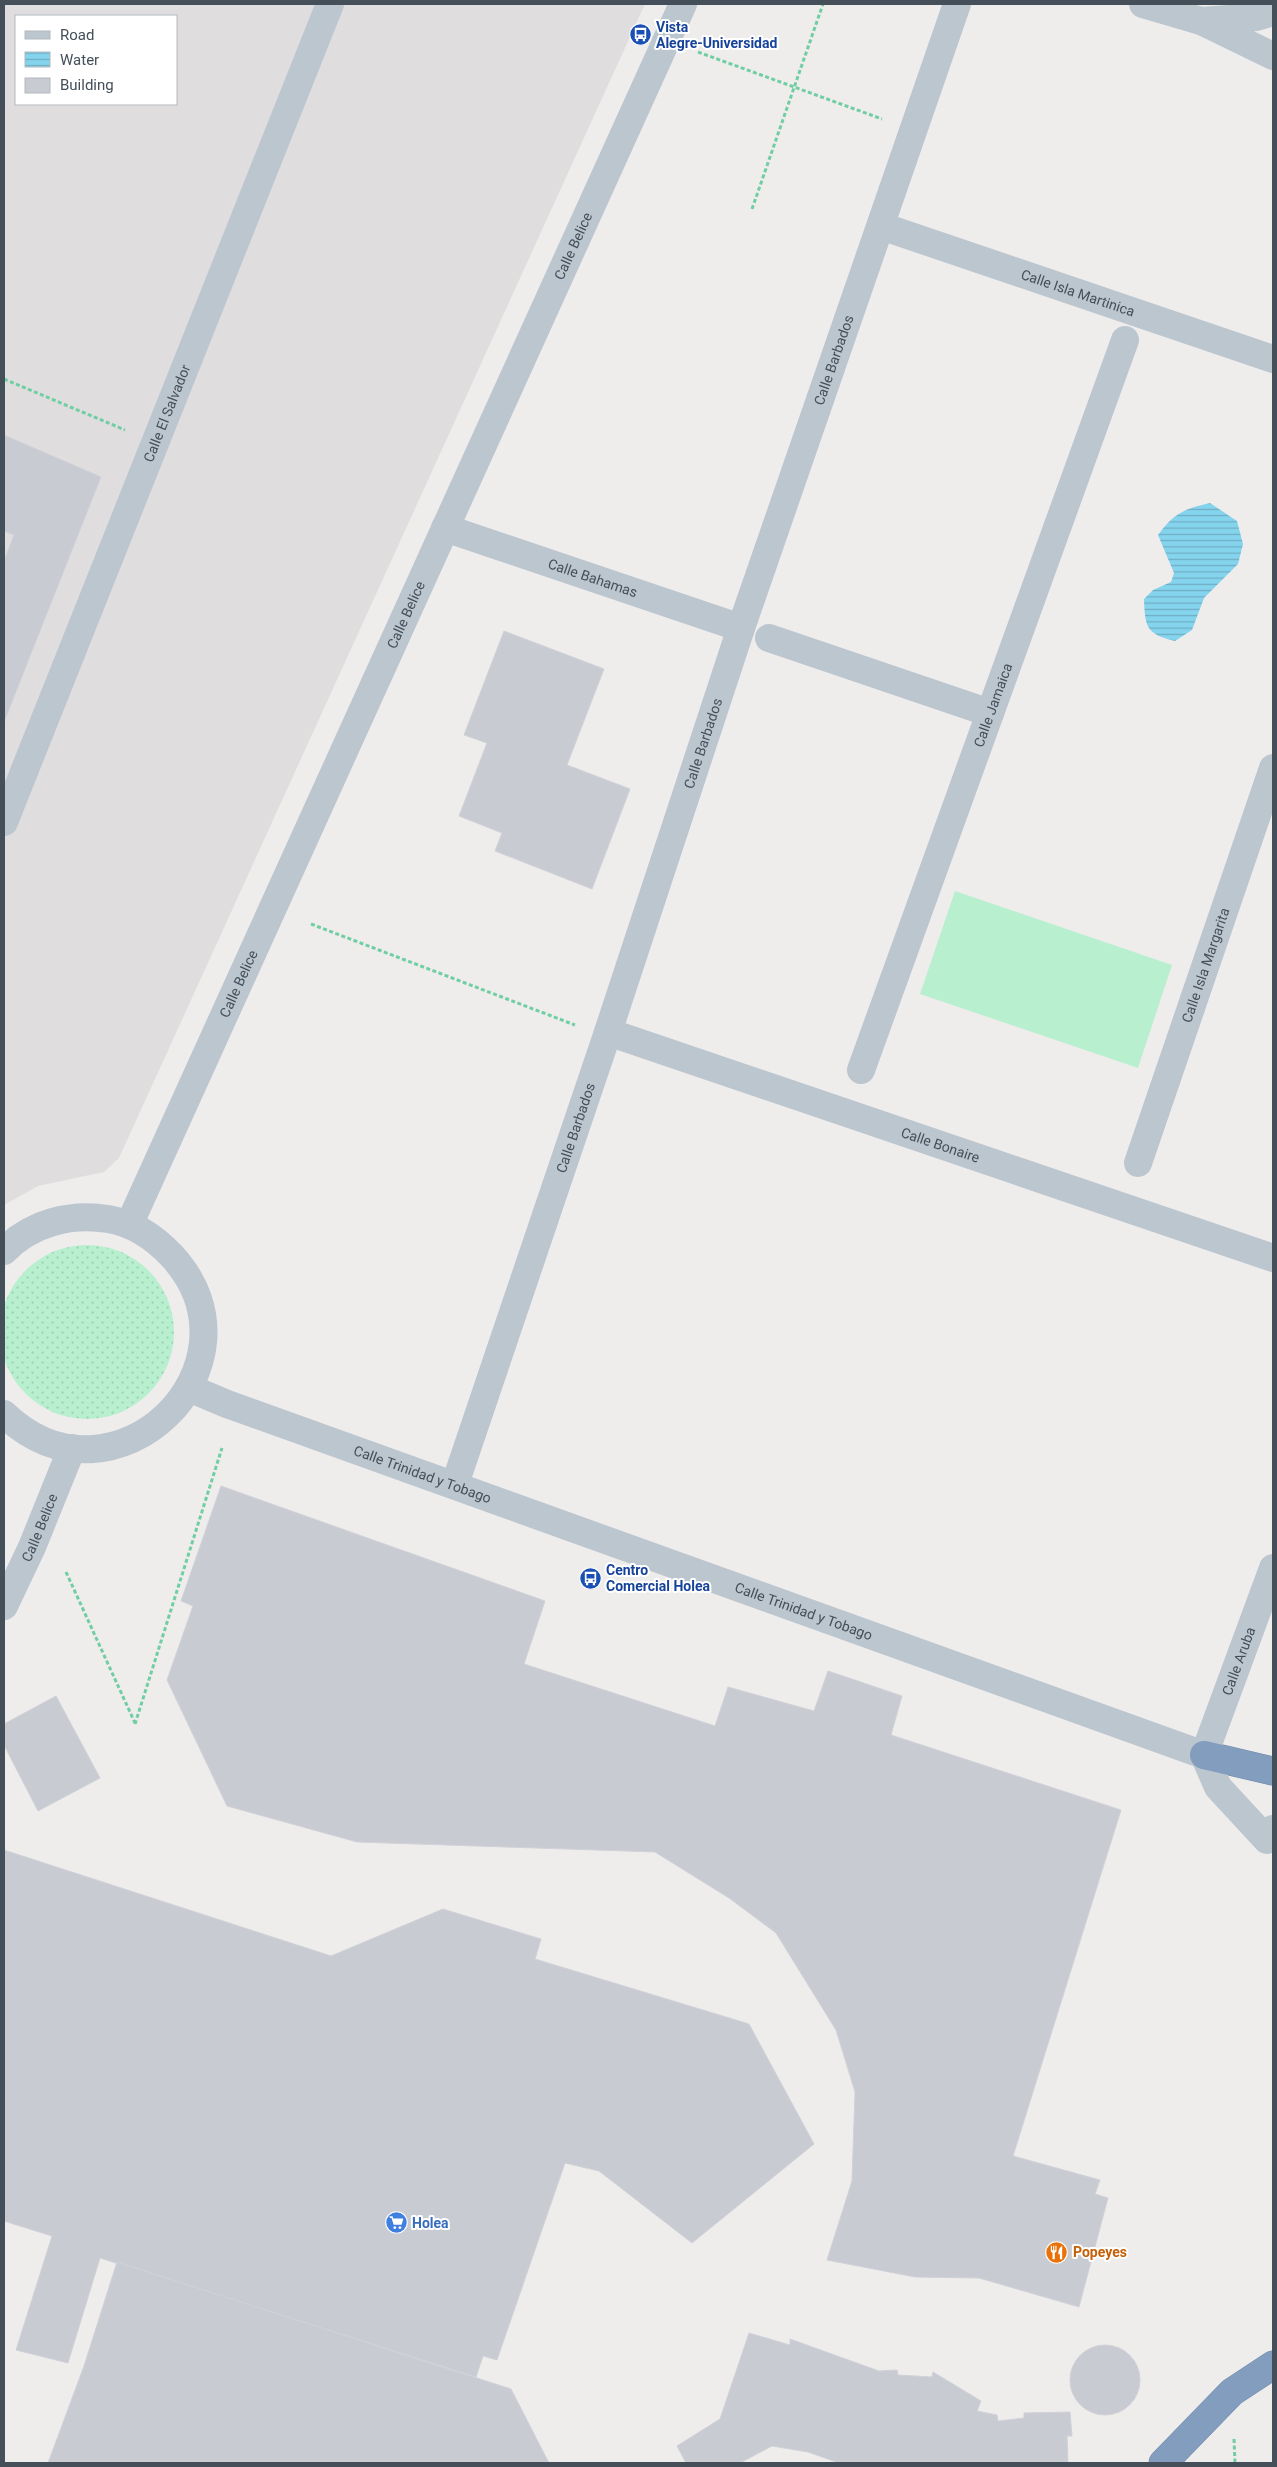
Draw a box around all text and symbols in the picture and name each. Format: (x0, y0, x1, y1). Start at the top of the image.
legend (15, 15, 178, 105)
place label: Vista Alegre-Universidad (656, 19, 777, 51)
bus stop icon: Vista Alegre-Universidad (628, 23, 652, 47)
text: Road (60, 26, 94, 44)
text: Water (60, 51, 99, 69)
text: Building (60, 76, 114, 94)
street label: Calle Belice (551, 210, 595, 282)
street label: Calle Isla Martinica (1019, 266, 1137, 320)
street label: Calle Barbados (811, 313, 857, 407)
street label: Calle El Salvador (140, 362, 194, 464)
street label: Calle Bahamas (546, 555, 640, 600)
street label: Calle Belice (384, 579, 428, 651)
street label: Calle Jamaica (970, 661, 1015, 749)
street label: Calle Barbados (681, 696, 725, 791)
street label: Calle Isla Margarita (1179, 906, 1233, 1025)
street label: Calle Belice (216, 947, 261, 1020)
street label: Calle Barbados (553, 1081, 598, 1175)
street label: Calle Bonaire (899, 1124, 982, 1166)
street label: Calle Trinidad y Tobago (352, 1442, 494, 1506)
street label: Calle Belice (18, 1491, 61, 1564)
place label: Centro Comercial Holea (606, 1562, 710, 1594)
bus stop icon: Centro Comercial Holea (578, 1566, 602, 1590)
street label: Calle Trinidad y Tobago (733, 1579, 875, 1643)
street label: Calle Aruba (1219, 1625, 1259, 1698)
supermarket icon: Holea (384, 2211, 408, 2235)
place label: Holea (412, 2215, 449, 2231)
restaurant icon: Popeyes (1045, 2240, 1069, 2264)
place label: Popeyes (1073, 2244, 1127, 2260)

